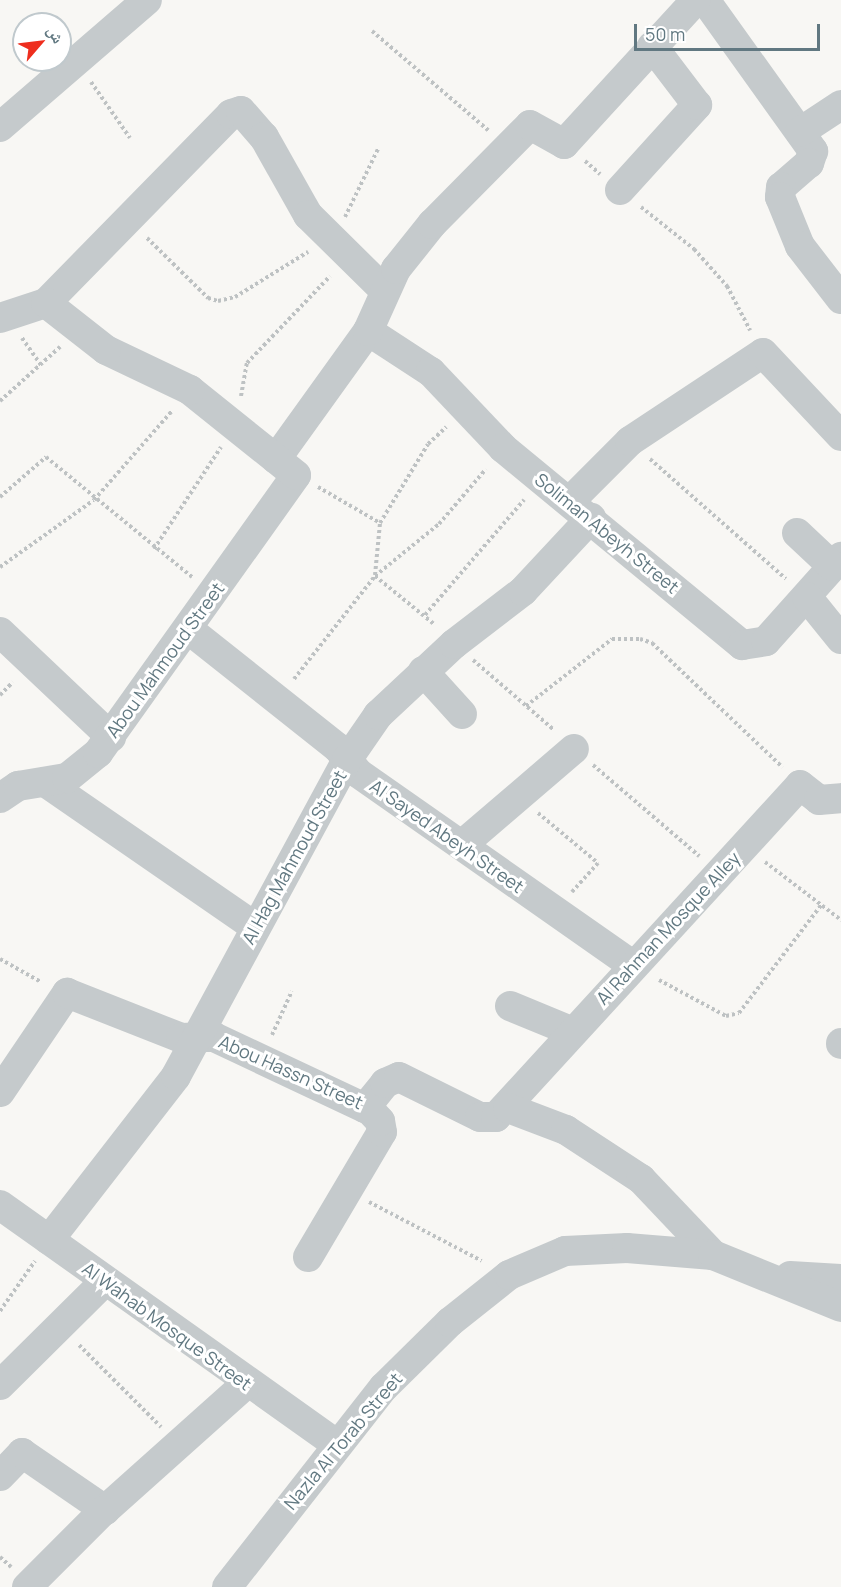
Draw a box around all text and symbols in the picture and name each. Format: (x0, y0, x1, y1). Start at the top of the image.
north arrow (12, 12, 72, 72)
scale bar (637, 12, 823, 50)
text: ش (42, 22, 70, 47)
text: 50 m (645, 22, 685, 46)
street label: Soliman Abeyh Street (531, 468, 683, 598)
street label: Abou Mahmoud Street (101, 578, 229, 742)
street label: Al Hag Mahmoud Street (237, 766, 351, 948)
street label: Al Sayed Abeyh Street (366, 775, 528, 897)
street label: Al Rahman Mosque Alley (592, 847, 744, 1009)
street label: Abou Hassn Street (216, 1031, 366, 1113)
street label: Al Wahab Mosque Street (78, 1257, 256, 1395)
street label: Nazla Al Torab Street (279, 1368, 407, 1514)

